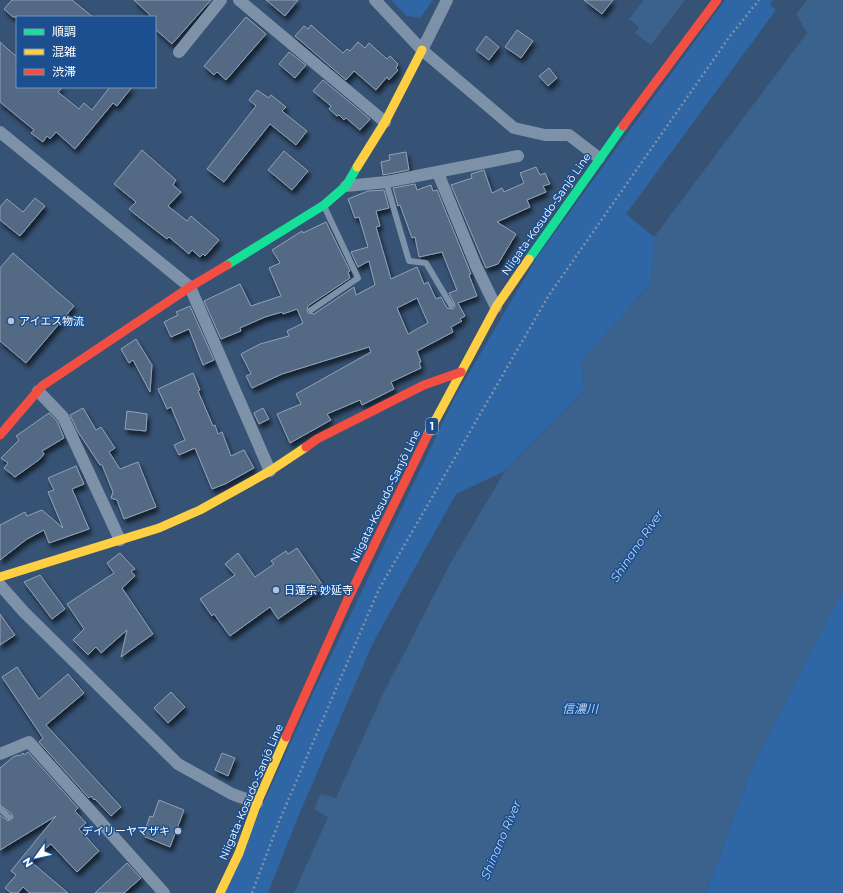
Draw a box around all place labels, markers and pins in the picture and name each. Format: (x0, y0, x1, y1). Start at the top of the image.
place label: アイエス物流 (19, 314, 84, 328)
marker: アイエス物流 (6, 316, 16, 326)
place label: 日蓮宗 妙延寺 (284, 583, 353, 597)
marker: 日蓮宗 妙延寺 (271, 585, 281, 595)
place label: デイリーヤマザキ (82, 824, 170, 838)
marker: デイリーヤマザキ (173, 826, 183, 836)

